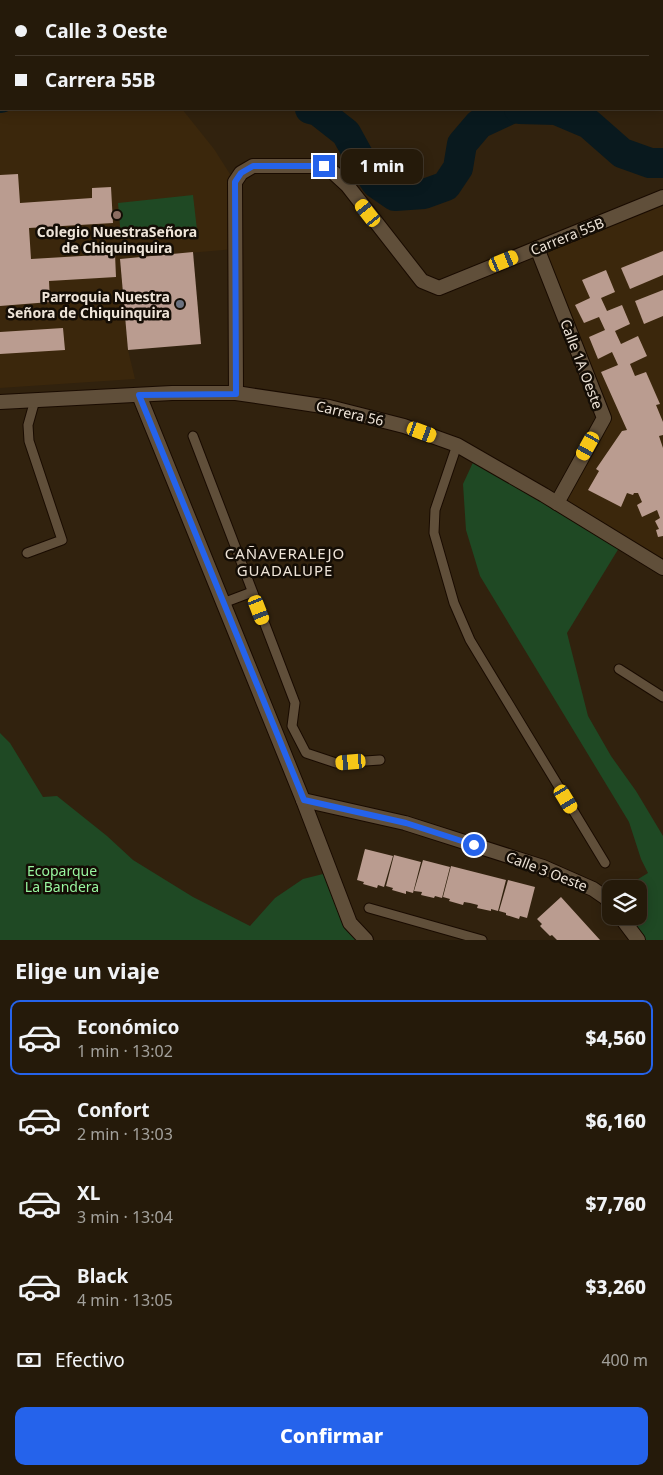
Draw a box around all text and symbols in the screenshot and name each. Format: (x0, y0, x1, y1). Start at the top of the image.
text: Calle 3 Oeste (45, 18, 168, 44)
text: Carrera 55B (45, 67, 155, 93)
callout: 1 min (342, 148, 424, 184)
route end (313, 155, 335, 177)
text: 1 min (360, 155, 404, 177)
car (352, 197, 383, 229)
marker: Colegio NuestraSeñora de Chiquinquira (111, 209, 123, 221)
street label: Carrera 55B (527, 213, 607, 259)
place label: Colegio NuestraSeñora de Chiquinquira (37, 222, 197, 257)
car (487, 248, 520, 274)
place label: Parroquia Nuestra Señora de Chiquinquira (7, 287, 170, 322)
marker: Parroquia Nuestra Señora de Chiquinquira (174, 298, 186, 310)
street label: Calle 1A Oeste (556, 316, 608, 412)
street label: Carrera 56 (314, 396, 386, 430)
car (405, 420, 438, 444)
car (574, 429, 601, 463)
district label: CAÑAVERALEJO GUADALUPE (225, 543, 345, 580)
car (246, 593, 271, 627)
car (335, 753, 366, 771)
car (551, 782, 580, 816)
route start (463, 834, 485, 856)
street label: Calle 3 Oeste (504, 847, 590, 895)
park label: Ecoparque La Bandera (25, 861, 99, 896)
map controls (602, 880, 647, 925)
button: layers (602, 880, 647, 925)
text: Elige un viaje (15, 955, 160, 985)
text: Económico (77, 1014, 179, 1040)
icon: car (17, 1015, 62, 1060)
text: $4,560 (586, 1025, 646, 1051)
text: 1 min · 13:02 (77, 1040, 173, 1062)
text: Confort (77, 1097, 149, 1123)
icon: car (17, 1098, 62, 1143)
text: $6,160 (586, 1108, 646, 1134)
text: 2 min · 13:03 (77, 1123, 173, 1145)
text: XL (77, 1180, 100, 1206)
icon: car (17, 1181, 62, 1226)
text: $7,760 (586, 1191, 646, 1217)
text: 3 min · 13:04 (77, 1206, 173, 1228)
text: Black (77, 1263, 128, 1289)
icon: car (17, 1264, 62, 1309)
text: $3,260 (586, 1274, 646, 1300)
text: 4 min · 13:05 (77, 1289, 173, 1311)
icon: cash (15, 1346, 43, 1374)
text: Efectivo (55, 1347, 125, 1373)
text: 400 m (601, 1349, 648, 1371)
button: Confirmar (15, 1407, 648, 1465)

